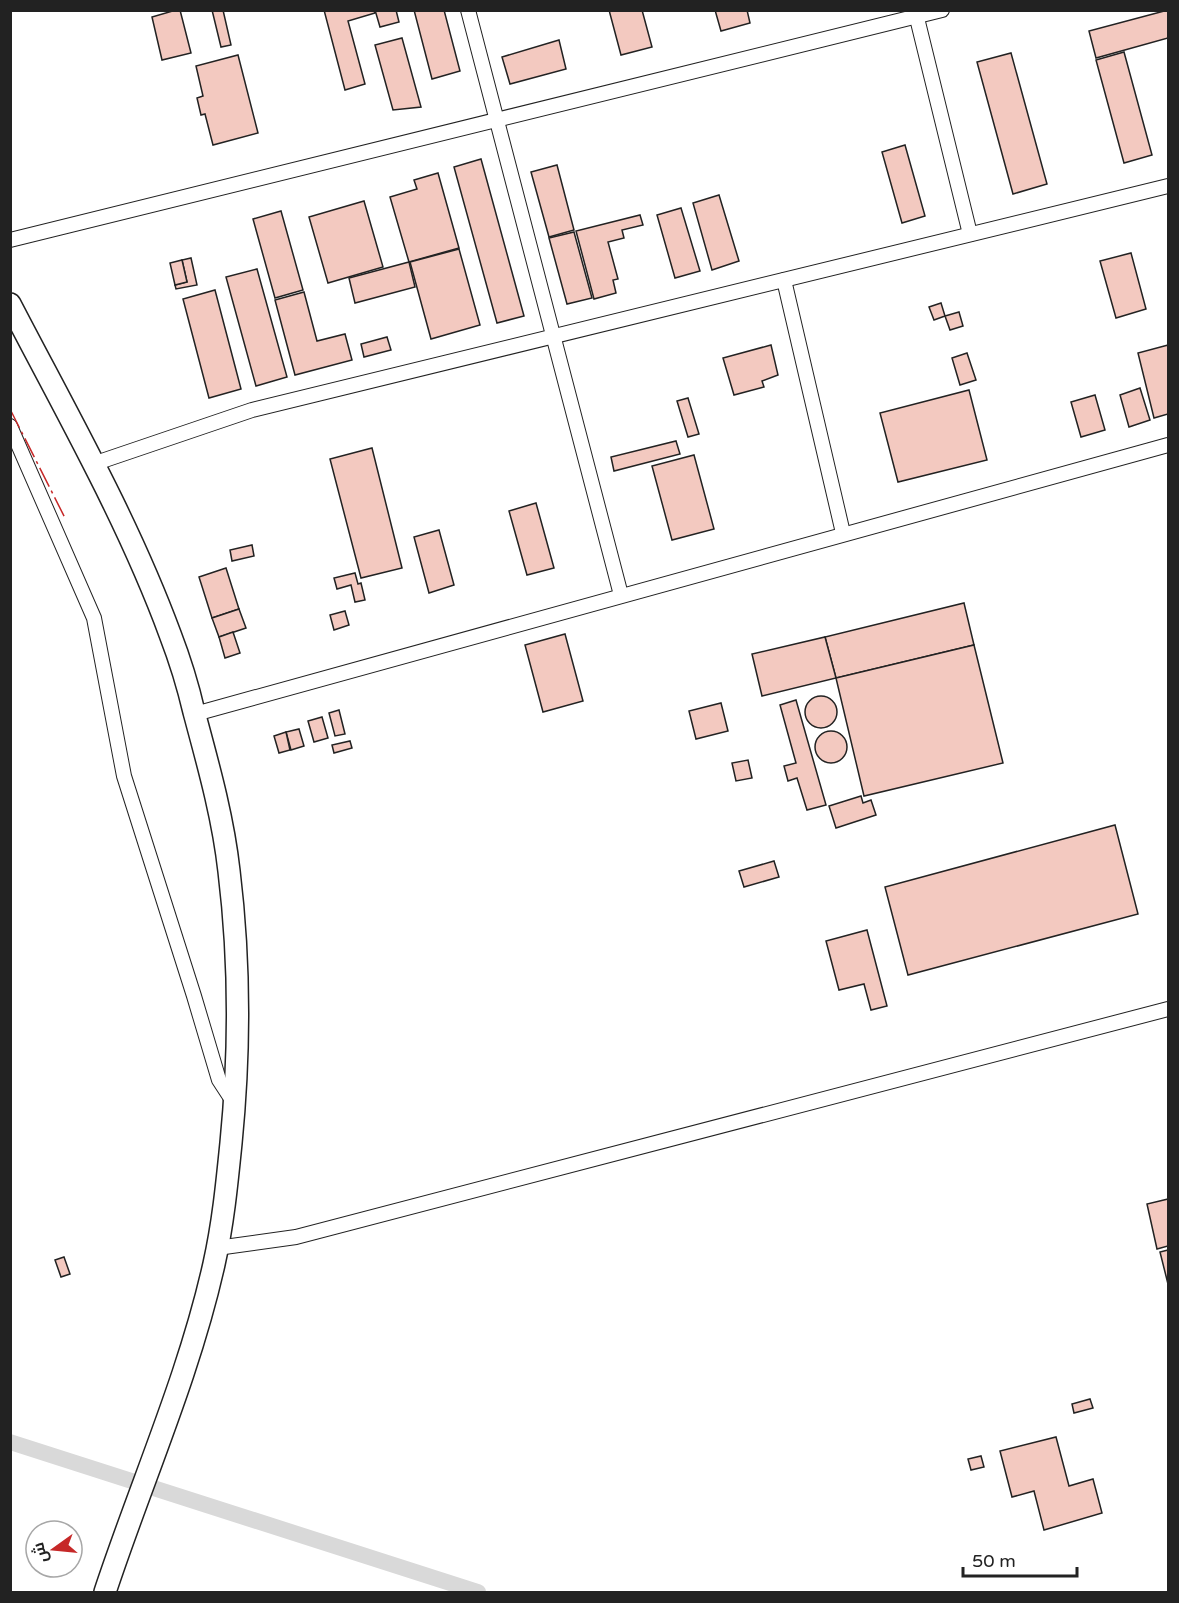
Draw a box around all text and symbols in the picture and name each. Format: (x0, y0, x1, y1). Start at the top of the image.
north arrow (24, 1519, 84, 1579)
text: ش (28, 1540, 53, 1565)
scale bar (963, 1540, 1077, 1578)
text: 50 m (972, 1550, 1016, 1572)

